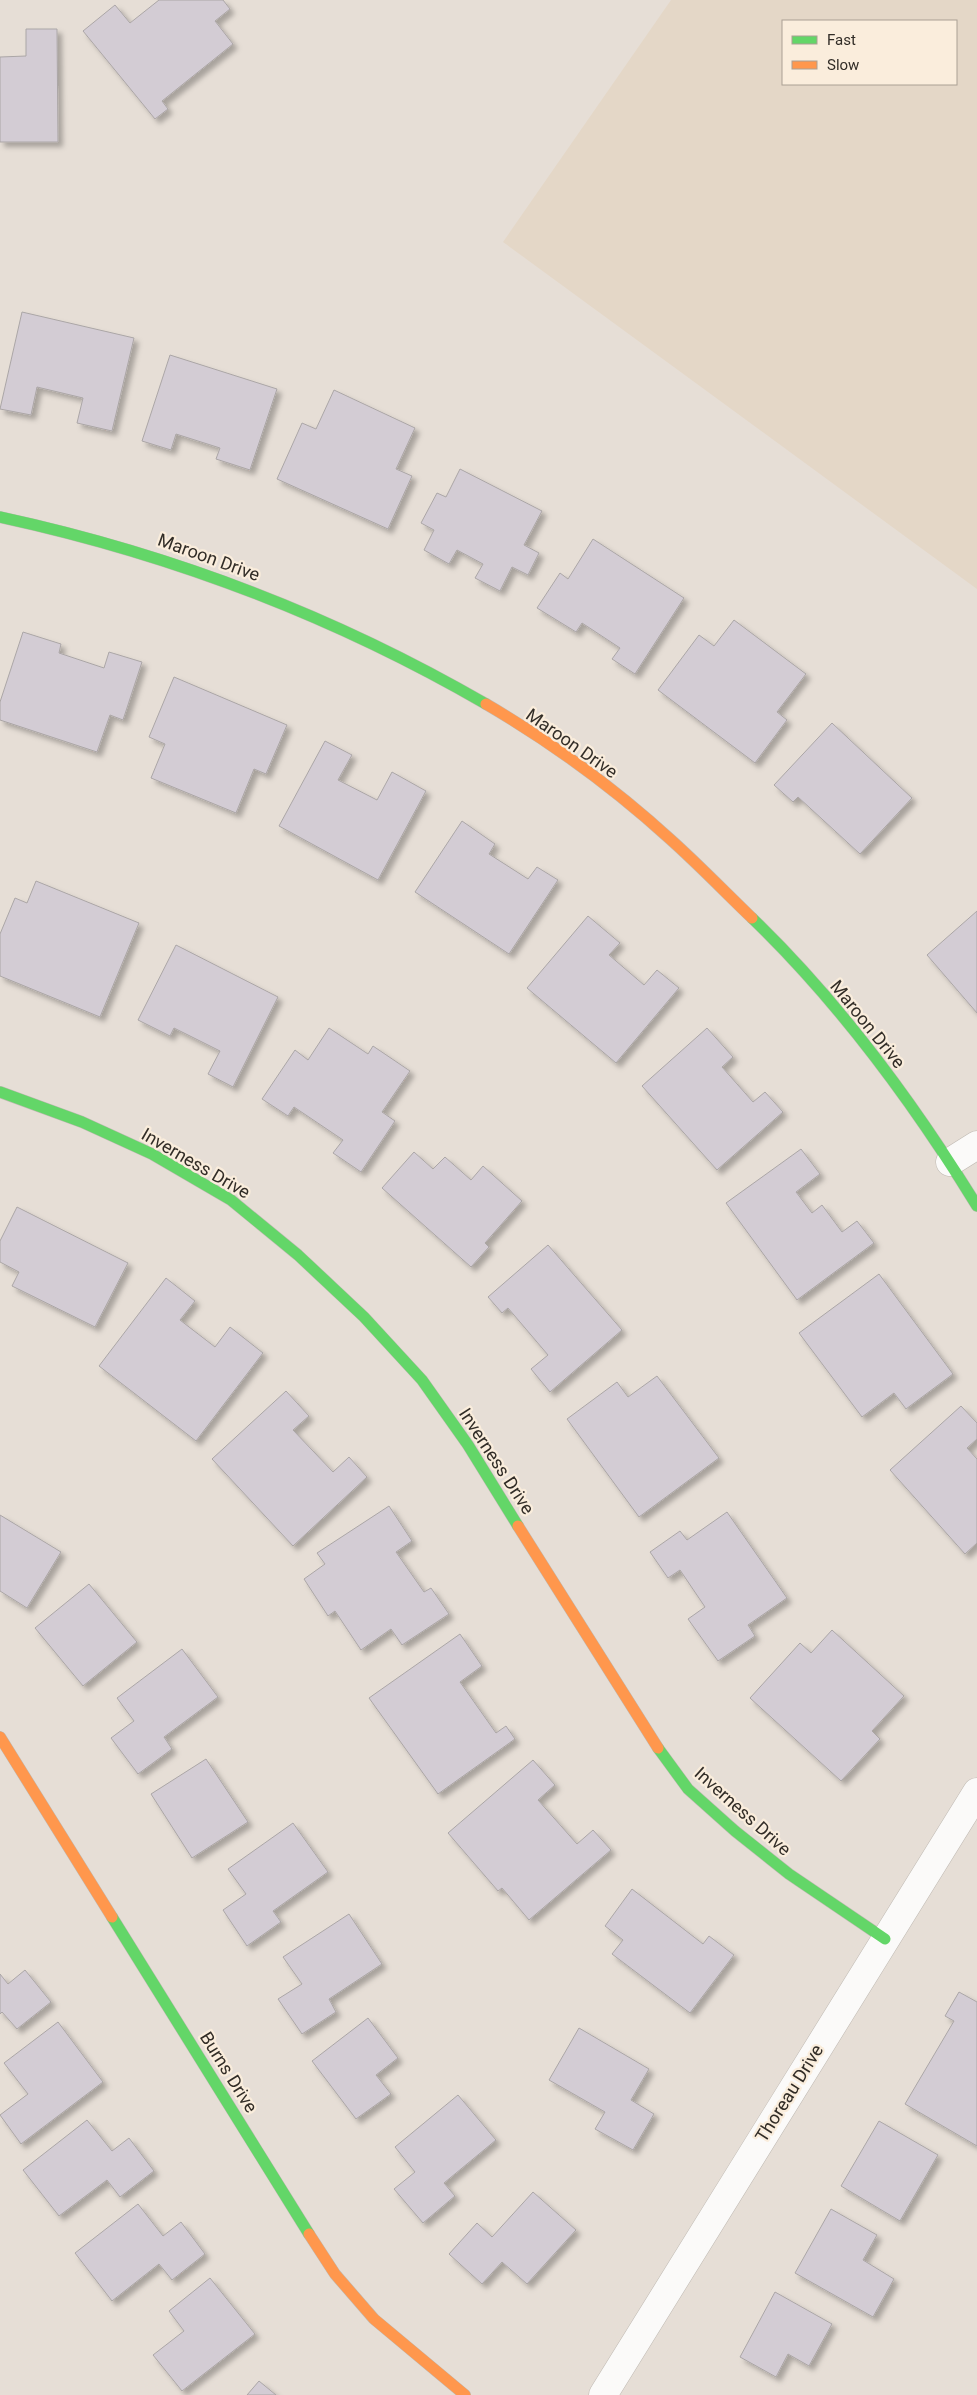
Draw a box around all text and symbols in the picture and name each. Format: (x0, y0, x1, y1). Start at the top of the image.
legend (782, 20, 957, 85)
text: Fast (827, 31, 856, 49)
text: Slow (827, 56, 859, 74)
street label: Maroon Drive (155, 529, 263, 585)
street label: Maroon Drive (522, 704, 622, 782)
street label: Maroon Drive (826, 976, 910, 1072)
street label: Inverness Drive (138, 1123, 254, 1203)
street label: Inverness Drive (455, 1404, 539, 1518)
street label: Inverness Drive (691, 1762, 795, 1860)
street label: Burns Drive (196, 2028, 262, 2116)
street label: Thoreau Drive (751, 2040, 827, 2146)

